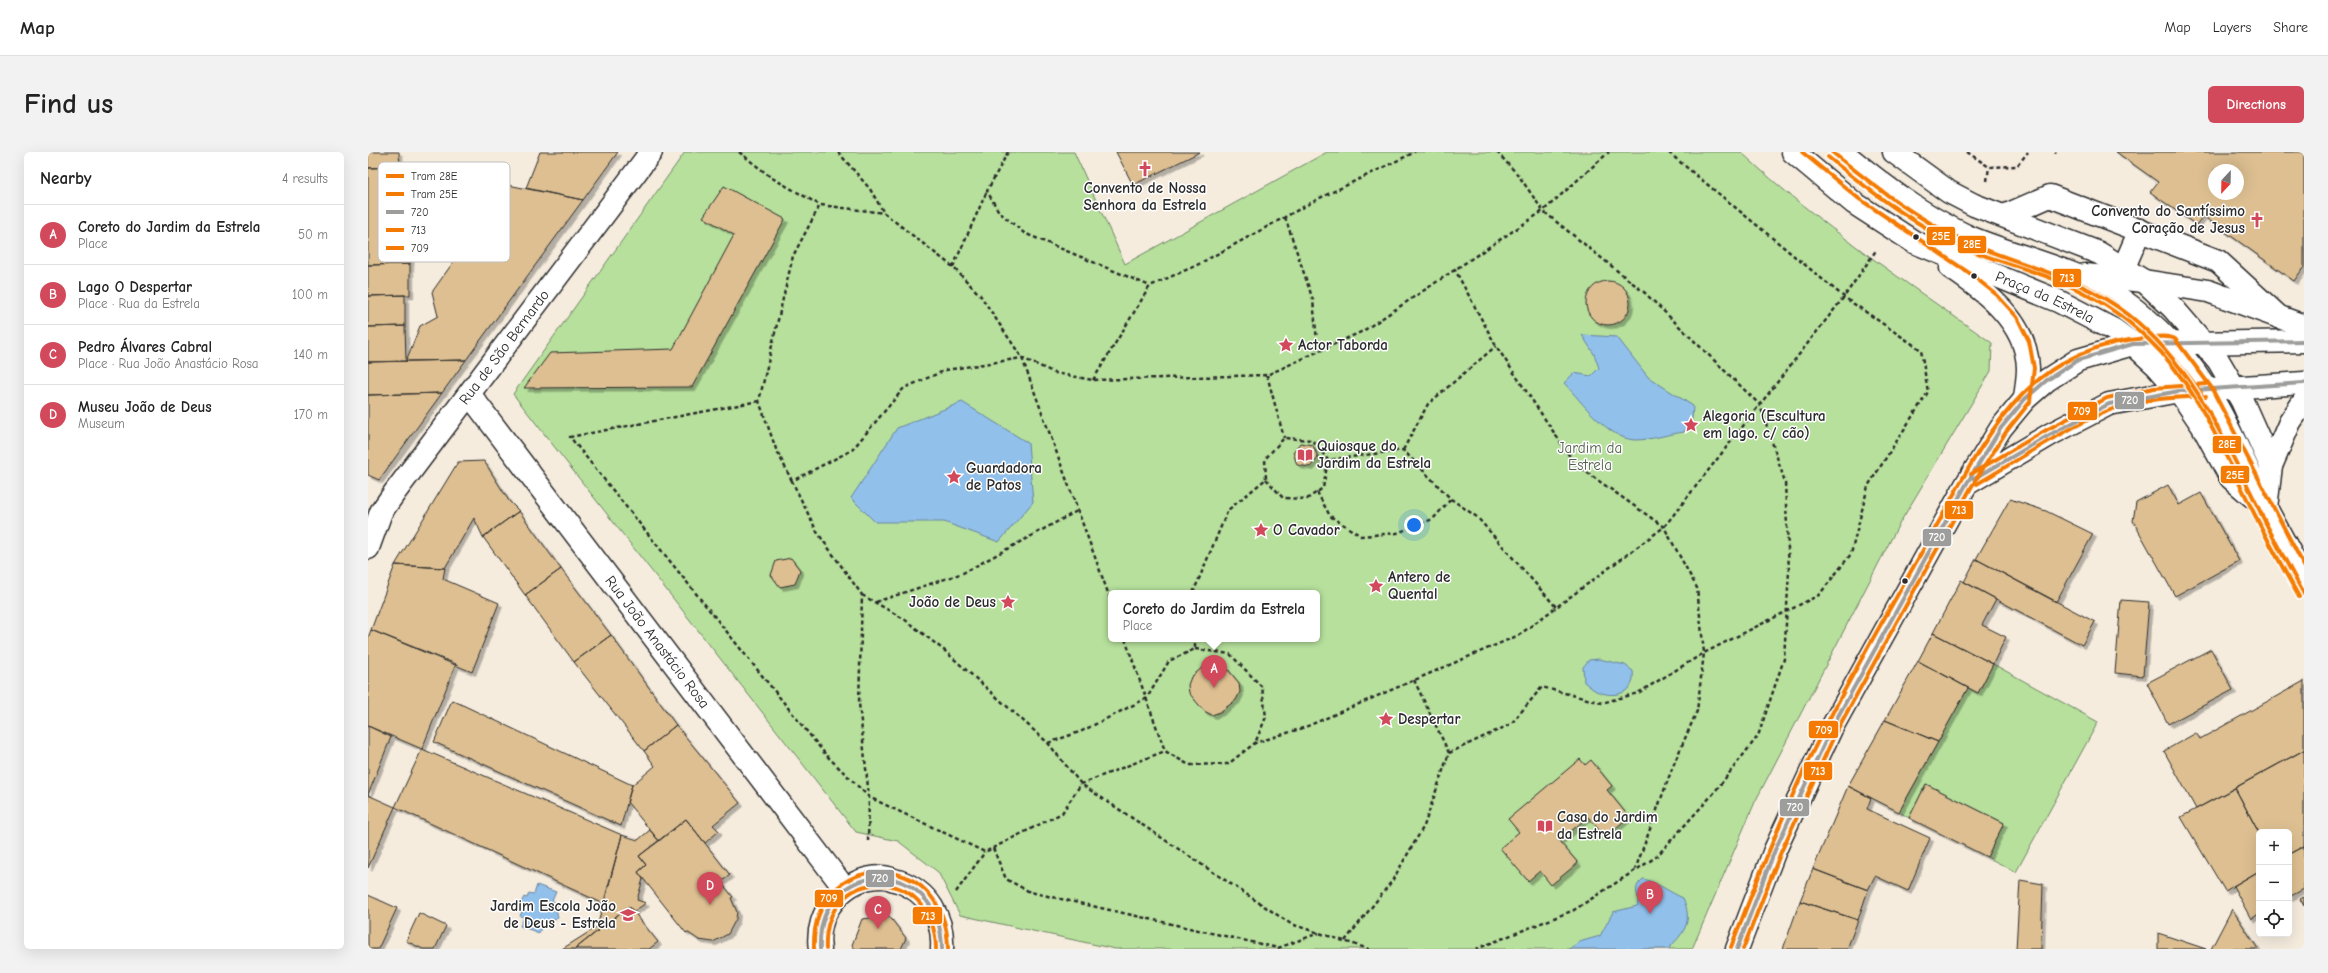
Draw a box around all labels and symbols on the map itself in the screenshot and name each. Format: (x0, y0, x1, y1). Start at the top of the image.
church icon: Convento de Nossa Senhora da Estrela (1136, 160, 1154, 178)
legend (378, 162, 510, 262)
north arrow (2208, 164, 2244, 200)
text: Tram 28E (411, 170, 458, 183)
place label: Convento de Nossa Senhora da Estrela (1083, 179, 1207, 214)
text: Tram 25E (411, 188, 458, 201)
place label: Convento do Santíssimo Coração de Jesus (2091, 202, 2245, 237)
text: 720 (411, 206, 429, 219)
church icon: Convento do Santíssimo Coração de Jesus (2248, 211, 2266, 229)
text: 713 (411, 224, 426, 237)
line badge: 25E (1926, 226, 1956, 246)
text: 25E (1932, 230, 1950, 243)
unlabelled marker (1911, 232, 1921, 242)
line badge: 28E (1957, 235, 1987, 254)
text: 28E (1963, 238, 1981, 251)
text: 709 (411, 242, 429, 255)
street label: Praça da Estrela (1993, 267, 2097, 327)
line badge: 713 (2052, 268, 2082, 288)
unlabelled marker (1969, 271, 1979, 281)
text: 713 (2060, 272, 2074, 285)
street label: Rua de São Bernardo (455, 286, 553, 408)
place icon: Actor Taborda (1277, 336, 1295, 354)
place label: Actor Taborda (1298, 336, 1388, 354)
line badge: 720 (2114, 391, 2145, 410)
text: 720 (2122, 394, 2138, 407)
line badge: 709 (2067, 401, 2098, 421)
text: 709 (2074, 405, 2091, 418)
place label: Alegoria (Escultura em lago, c/ cão) (1703, 407, 1826, 442)
place icon: Alegoria (Escultura em lago, c/ cão) (1682, 416, 1700, 434)
line badge: 28E (2212, 435, 2242, 454)
place label: Quiosque do Jardim da Estrela (1317, 437, 1431, 472)
text: 28E (2218, 438, 2236, 451)
park label: Jardim da Estrela (1558, 439, 1622, 474)
library icon: Quiosque do Jardim da Estrela (1296, 446, 1314, 464)
place label: Guardadora de Patos (966, 459, 1042, 494)
line badge: 25E (2220, 465, 2250, 484)
place icon: Guardadora de Patos (945, 468, 963, 486)
text: 25E (2226, 469, 2244, 482)
line badge: 713 (1944, 500, 1974, 520)
text: 713 (1952, 504, 1966, 517)
your location (1404, 515, 1424, 535)
place icon: O Cavador (1252, 521, 1270, 539)
place label: O Cavador (1273, 521, 1340, 539)
line badge: 720 (1922, 528, 1952, 547)
text: 720 (1929, 531, 1945, 544)
place label: Antero de Quental (1388, 568, 1450, 603)
street label: Rua João Anastácio Rosa (601, 572, 713, 712)
unlabelled marker (1900, 576, 1910, 586)
place icon: Antero de Quental (1367, 577, 1385, 595)
place label: João de Deus (909, 593, 996, 611)
place icon: João de Deus (999, 593, 1017, 611)
pin: A (1201, 655, 1227, 688)
place icon: Despertar (1377, 710, 1395, 728)
place label: Despertar (1398, 710, 1461, 728)
line badge: 709 (1808, 720, 1839, 739)
text: 709 (1816, 724, 1833, 737)
line badge: 713 (1803, 761, 1833, 781)
text: 713 (1811, 765, 1825, 778)
line badge: 720 (1779, 798, 1810, 817)
text: 720 (1787, 801, 1803, 814)
place label: Casa do Jardim da Estrela (1557, 808, 1658, 843)
library icon: Casa do Jardim da Estrela (1536, 817, 1554, 835)
line badge: 720 (865, 869, 895, 888)
pin: D (697, 872, 723, 905)
text: 720 (872, 872, 888, 885)
pin: B (1637, 881, 1663, 914)
line badge: 709 (814, 889, 844, 908)
text: 709 (821, 892, 838, 905)
pin: C (865, 896, 891, 929)
place label: Jardim Escola João de Deus - Estrela (490, 897, 616, 932)
school or university icon: Jardim Escola João de Deus - Estrela (619, 906, 637, 924)
line badge: 713 (912, 906, 943, 925)
text: 713 (921, 910, 935, 923)

